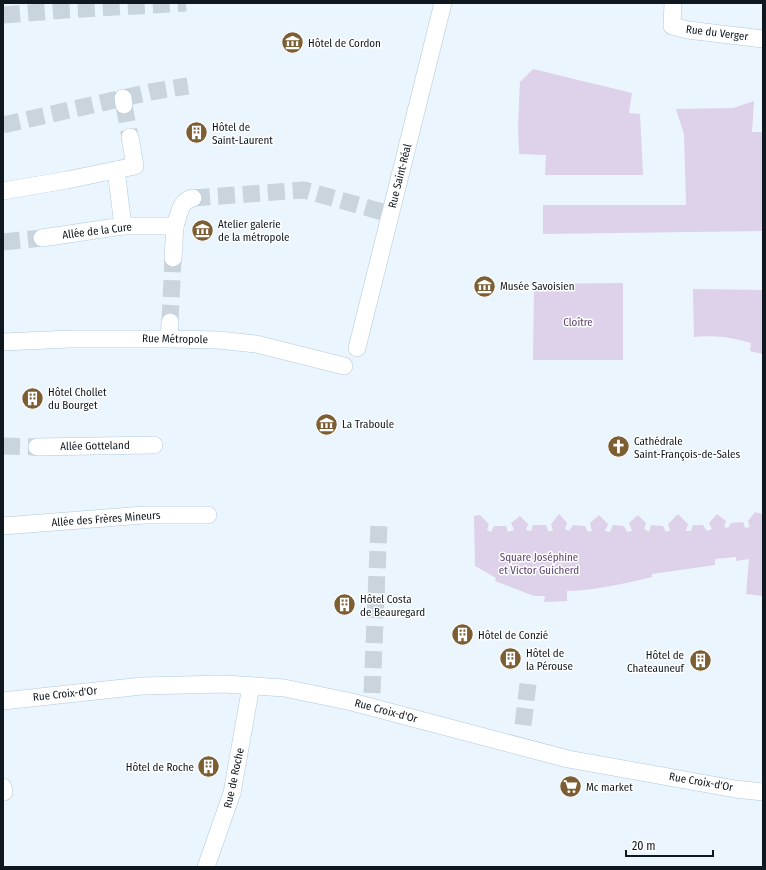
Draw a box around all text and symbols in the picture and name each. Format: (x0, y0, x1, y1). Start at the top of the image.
street label: Rue du Verger (685, 23, 749, 43)
museum icon: Hôtel de Cordon (280, 30, 306, 56)
place label: Hôtel de Cordon (308, 37, 381, 50)
building icon: Hôtel de Saint-Laurent (183, 120, 209, 146)
place label: Hôtel de Saint-Laurent (212, 121, 273, 147)
street label: Rue Saint-Réal (386, 142, 414, 209)
museum icon: Atelier galerie de la métropole (189, 217, 215, 243)
place label: Atelier galerie de la métropole (218, 218, 289, 244)
street label: Allée de la Cure (62, 220, 132, 242)
museum icon: Musée Savoisien (472, 273, 498, 299)
place label: Musée Savoisien (500, 280, 575, 293)
park label: Cloître (563, 316, 593, 329)
street label: Rue Métropole (142, 332, 208, 346)
building icon: Hôtel Chollet du Bourget (19, 385, 45, 411)
place label: Hôtel Chollet du Bourget (48, 386, 107, 412)
museum icon: La Traboule (314, 411, 340, 437)
place label: La Traboule (342, 418, 394, 431)
church icon: Cathédrale Saint-François-de-Sales (605, 434, 631, 460)
place label: Cathédrale Saint-François-de-Sales (634, 435, 740, 461)
street label: Allée Gotteland (60, 439, 130, 453)
street label: Allée des Frères Mineurs (51, 509, 161, 529)
park label: Square Joséphine et Victor Guicherd (499, 551, 579, 577)
building icon: Hôtel Costa de Beauregard (332, 592, 358, 618)
place label: Hôtel Costa de Beauregard (360, 593, 425, 619)
building icon: Hôtel de Conzié (449, 622, 475, 648)
place label: Hôtel de Conzié (478, 629, 548, 642)
building icon: Hôtel de la Pérouse (498, 646, 524, 672)
place label: Hôtel de la Pérouse (526, 647, 573, 673)
building icon: Hôtel de Chateauneuf (687, 648, 713, 674)
place label: Hôtel de Chateauneuf (627, 649, 685, 675)
street label: Rue Croix-d'Or (32, 684, 98, 704)
street label: Rue Croix-d'Or (353, 696, 419, 726)
street label: Rue de Roche (221, 747, 247, 809)
building icon: Hôtel de Roche (196, 754, 222, 780)
place label: Hôtel de Roche (126, 761, 194, 774)
street label: Rue Croix-d'Or (668, 770, 734, 794)
supermarket icon: Mc market (558, 774, 584, 800)
place label: Mc market (586, 781, 633, 794)
scale bar (626, 832, 713, 858)
text: 20 m (632, 839, 656, 853)

